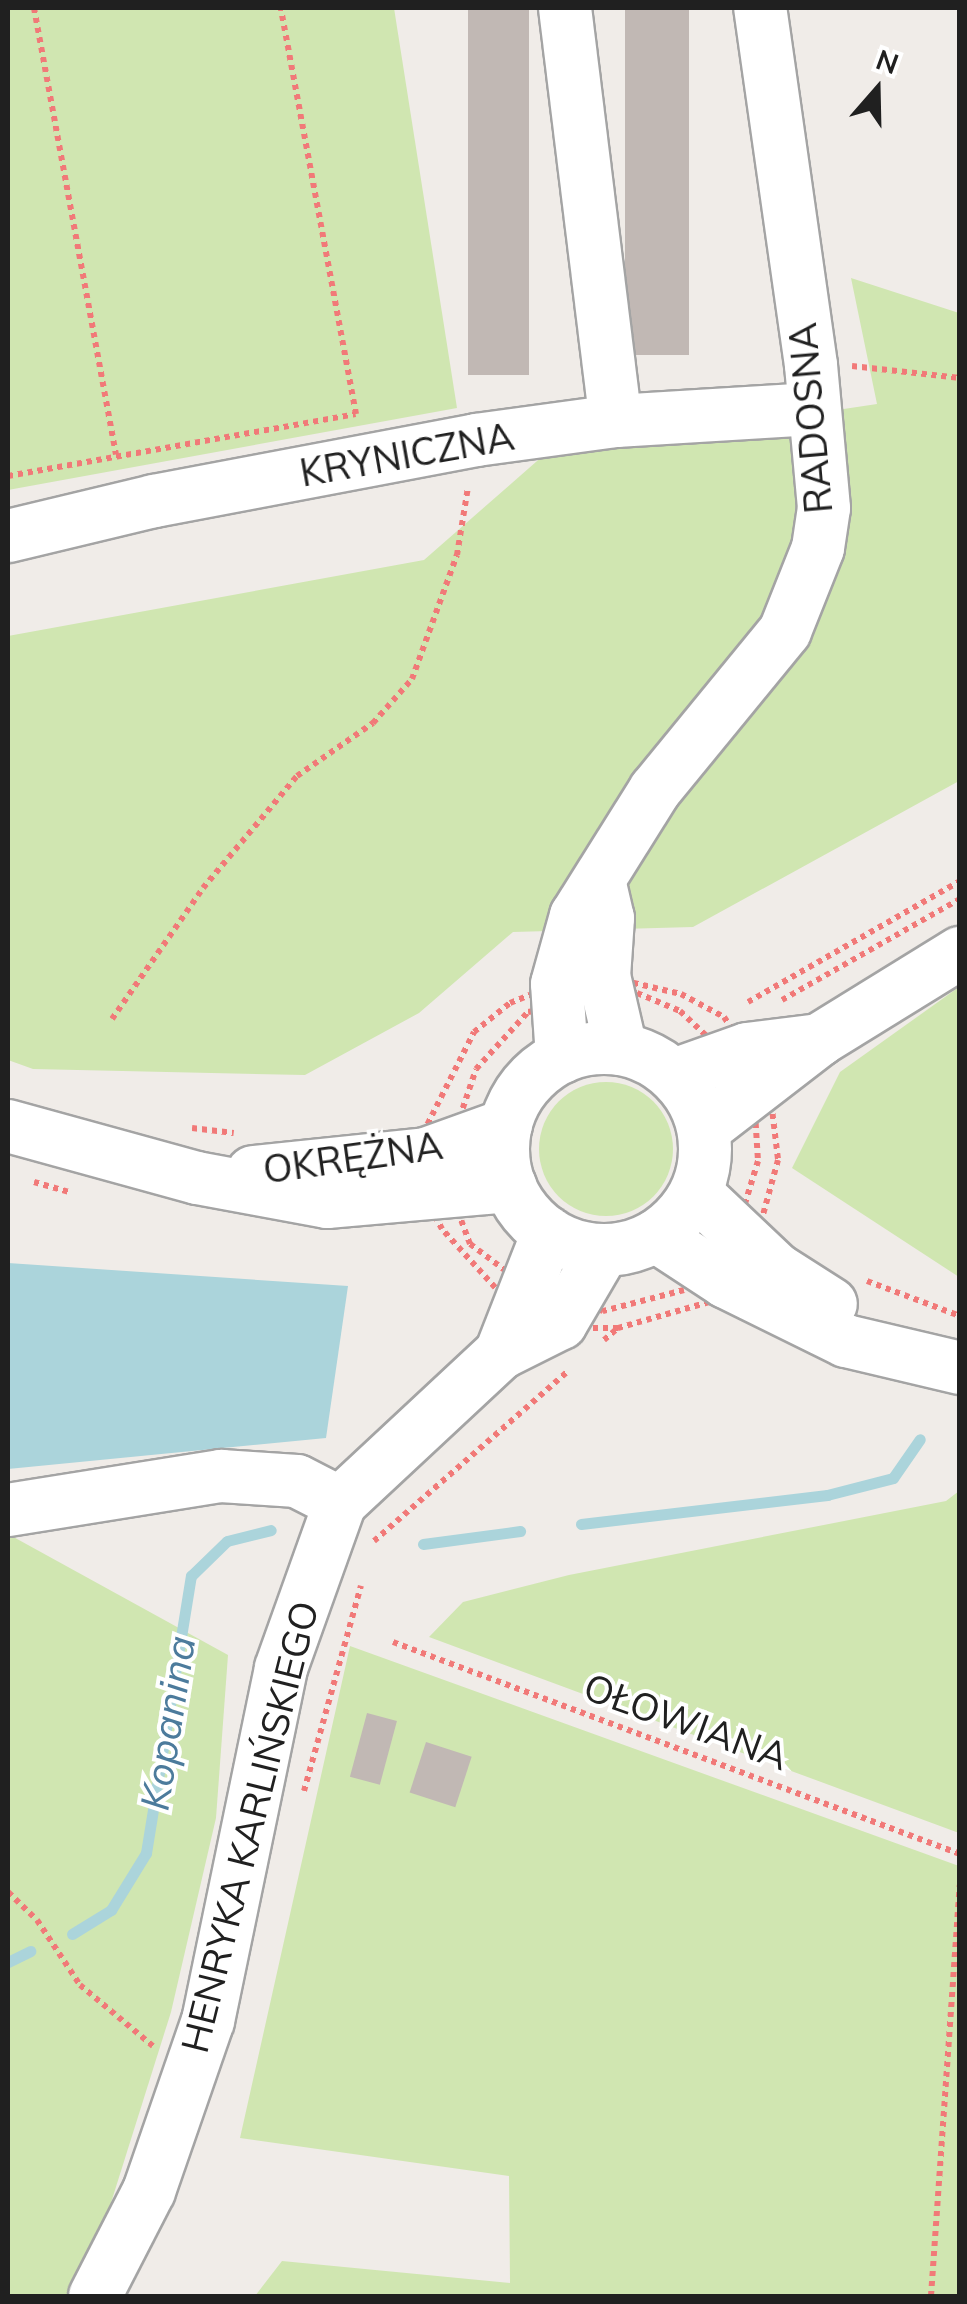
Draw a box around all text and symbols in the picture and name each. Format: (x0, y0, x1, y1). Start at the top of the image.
north arrow (827, 40, 927, 140)
text: N (872, 41, 903, 81)
street label: RADOSNA (780, 321, 842, 515)
street label: KRYNICZNA (296, 414, 518, 496)
street label: OKRĘŻNA (260, 1123, 446, 1193)
street label: HENRYKA KARLIŃSKIEGO (172, 1597, 328, 2057)
water label: Kopanina (130, 1632, 204, 1814)
street label: OŁOWIANA (578, 1664, 794, 1780)

